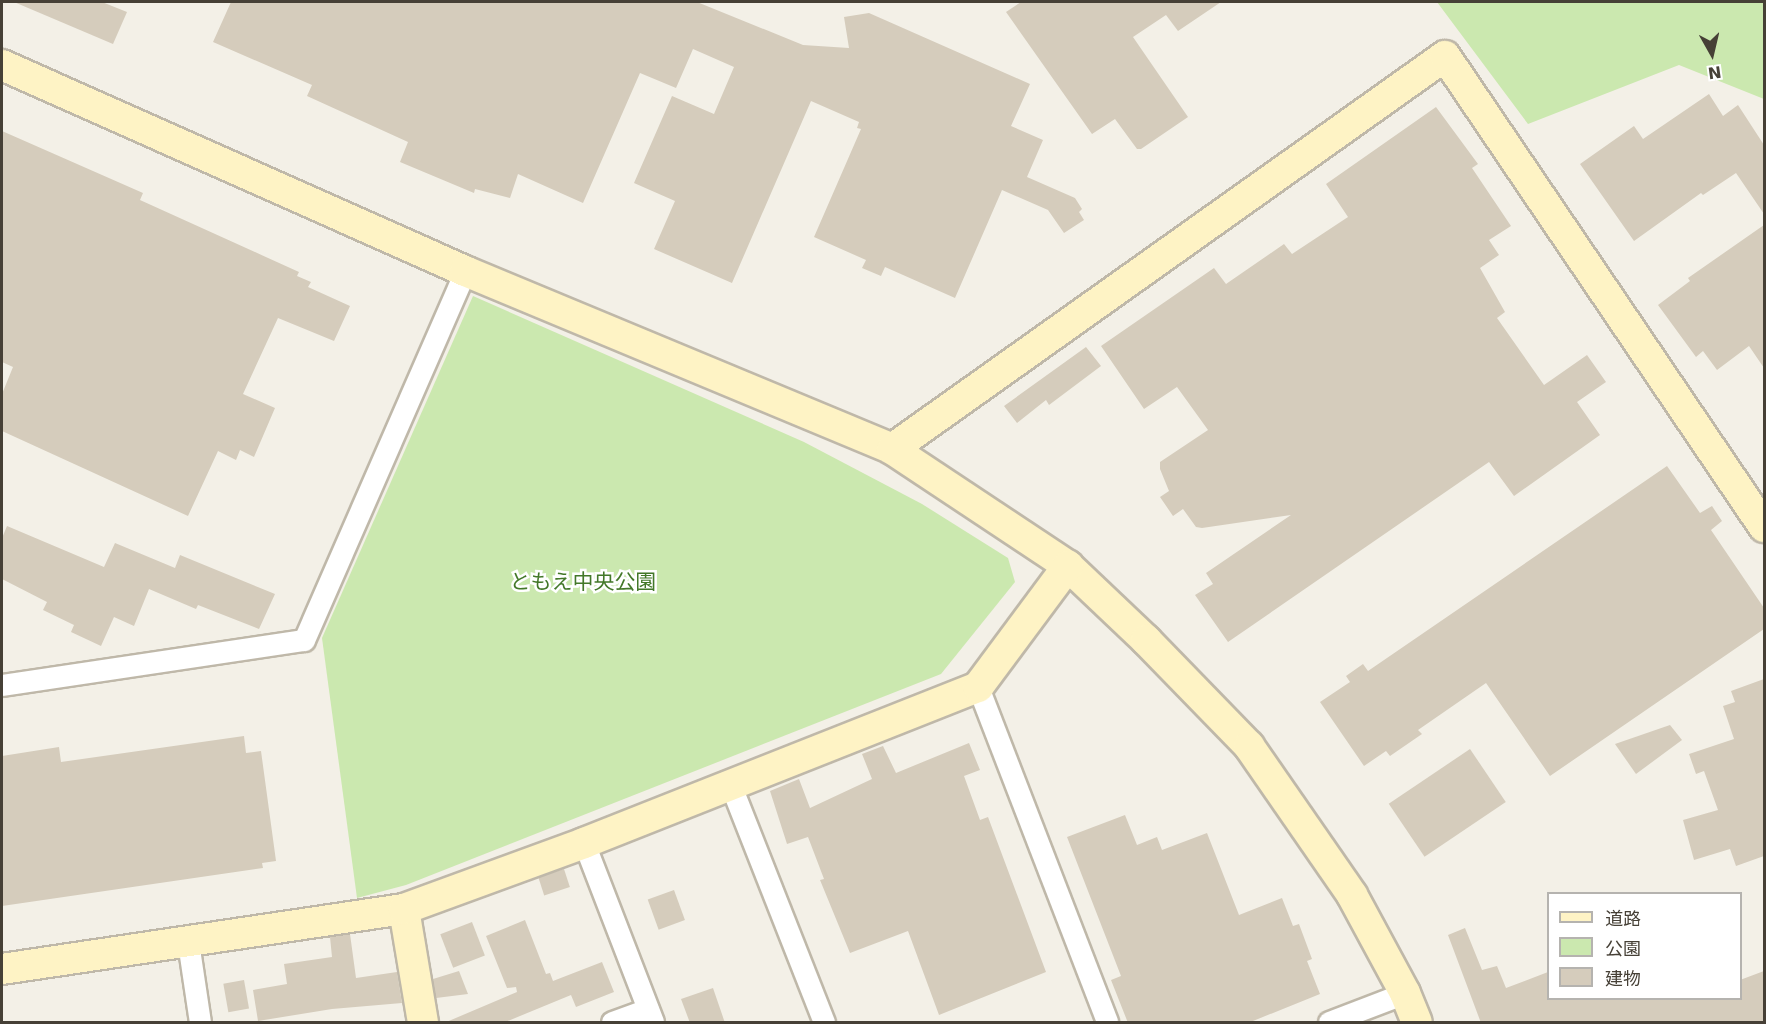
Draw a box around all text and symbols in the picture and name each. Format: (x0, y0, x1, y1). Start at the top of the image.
north arrow (1682, 24, 1742, 84)
text: N (1707, 62, 1723, 83)
park label: ともえ中央公園 (510, 569, 656, 595)
legend (1547, 892, 1742, 1000)
text: 道路 (1605, 908, 1641, 929)
text: 公園 (1605, 938, 1641, 959)
text: 建物 (1605, 968, 1641, 989)

